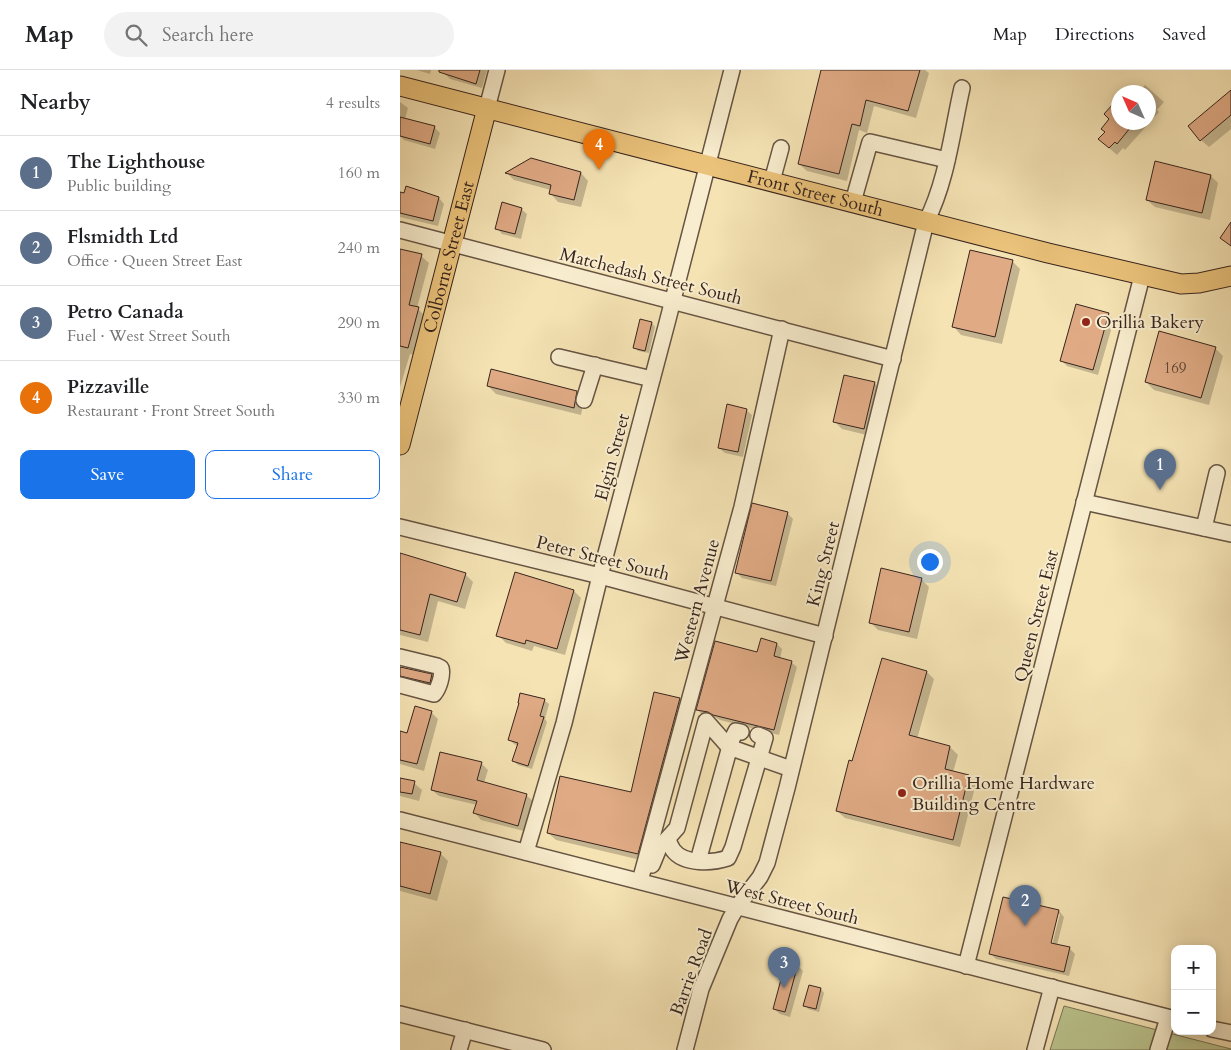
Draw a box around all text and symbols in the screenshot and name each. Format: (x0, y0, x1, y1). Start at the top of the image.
search box (104, 12, 454, 57)
text: Map (25, 18, 74, 51)
icon: search (122, 21, 150, 49)
text: Search here (162, 22, 254, 48)
text: Map (993, 22, 1027, 47)
text: Directions (1055, 22, 1134, 47)
text: Saved (1162, 22, 1206, 47)
north arrow (1111, 85, 1156, 130)
text: Nearby (20, 88, 91, 117)
text: 4 results (326, 92, 380, 114)
pin: 4 (583, 129, 615, 170)
text: The Lighthouse (67, 149, 205, 175)
text: 1 (32, 162, 40, 184)
text: 160 m (338, 162, 380, 184)
street label: Front Street South (745, 164, 886, 223)
text: Public building (67, 175, 171, 197)
street label: Colborne Street East (417, 178, 481, 336)
text: Flsmidth Ltd (67, 224, 178, 250)
text: 2 (32, 237, 40, 259)
text: 240 m (338, 237, 380, 259)
street label: Matchedash Street South (557, 242, 745, 311)
text: Office · Queen Street East (67, 250, 242, 272)
text: Petro Canada (67, 299, 184, 325)
place label: Orillia Bakery (1096, 310, 1204, 335)
text: 3 (32, 312, 40, 334)
text: 290 m (338, 312, 380, 334)
marker: Orillia Bakery (1080, 316, 1092, 328)
text: Fuel · West Street South (67, 325, 231, 347)
house number: 169 (1163, 358, 1187, 378)
text: Pizzaville (67, 374, 150, 400)
text: 4 (32, 387, 40, 409)
text: 330 m (338, 387, 380, 409)
text: Restaurant · Front Street South (67, 400, 275, 422)
street label: Elgin Street (589, 411, 636, 503)
pin: 1 (1144, 449, 1176, 490)
button: Save (20, 450, 195, 499)
button: Share (205, 450, 380, 499)
street label: King Street (801, 519, 846, 609)
street label: Peter Street South (534, 530, 672, 587)
street label: Western Avenue (669, 536, 726, 667)
street label: Queen Street East (1008, 547, 1065, 685)
your location (917, 549, 943, 575)
place label: Orillia Home Hardware Building Centre (912, 771, 1095, 817)
marker: Orillia Home Hardware Building Centre (896, 787, 908, 799)
street label: West Street South (721, 874, 861, 931)
pin: 2 (1009, 885, 1041, 926)
street label: Barrie Road (664, 925, 719, 1019)
map controls (1171, 945, 1216, 1035)
button: + (1171, 945, 1216, 990)
pin: 3 (768, 947, 800, 988)
button: − (1171, 990, 1216, 1035)

